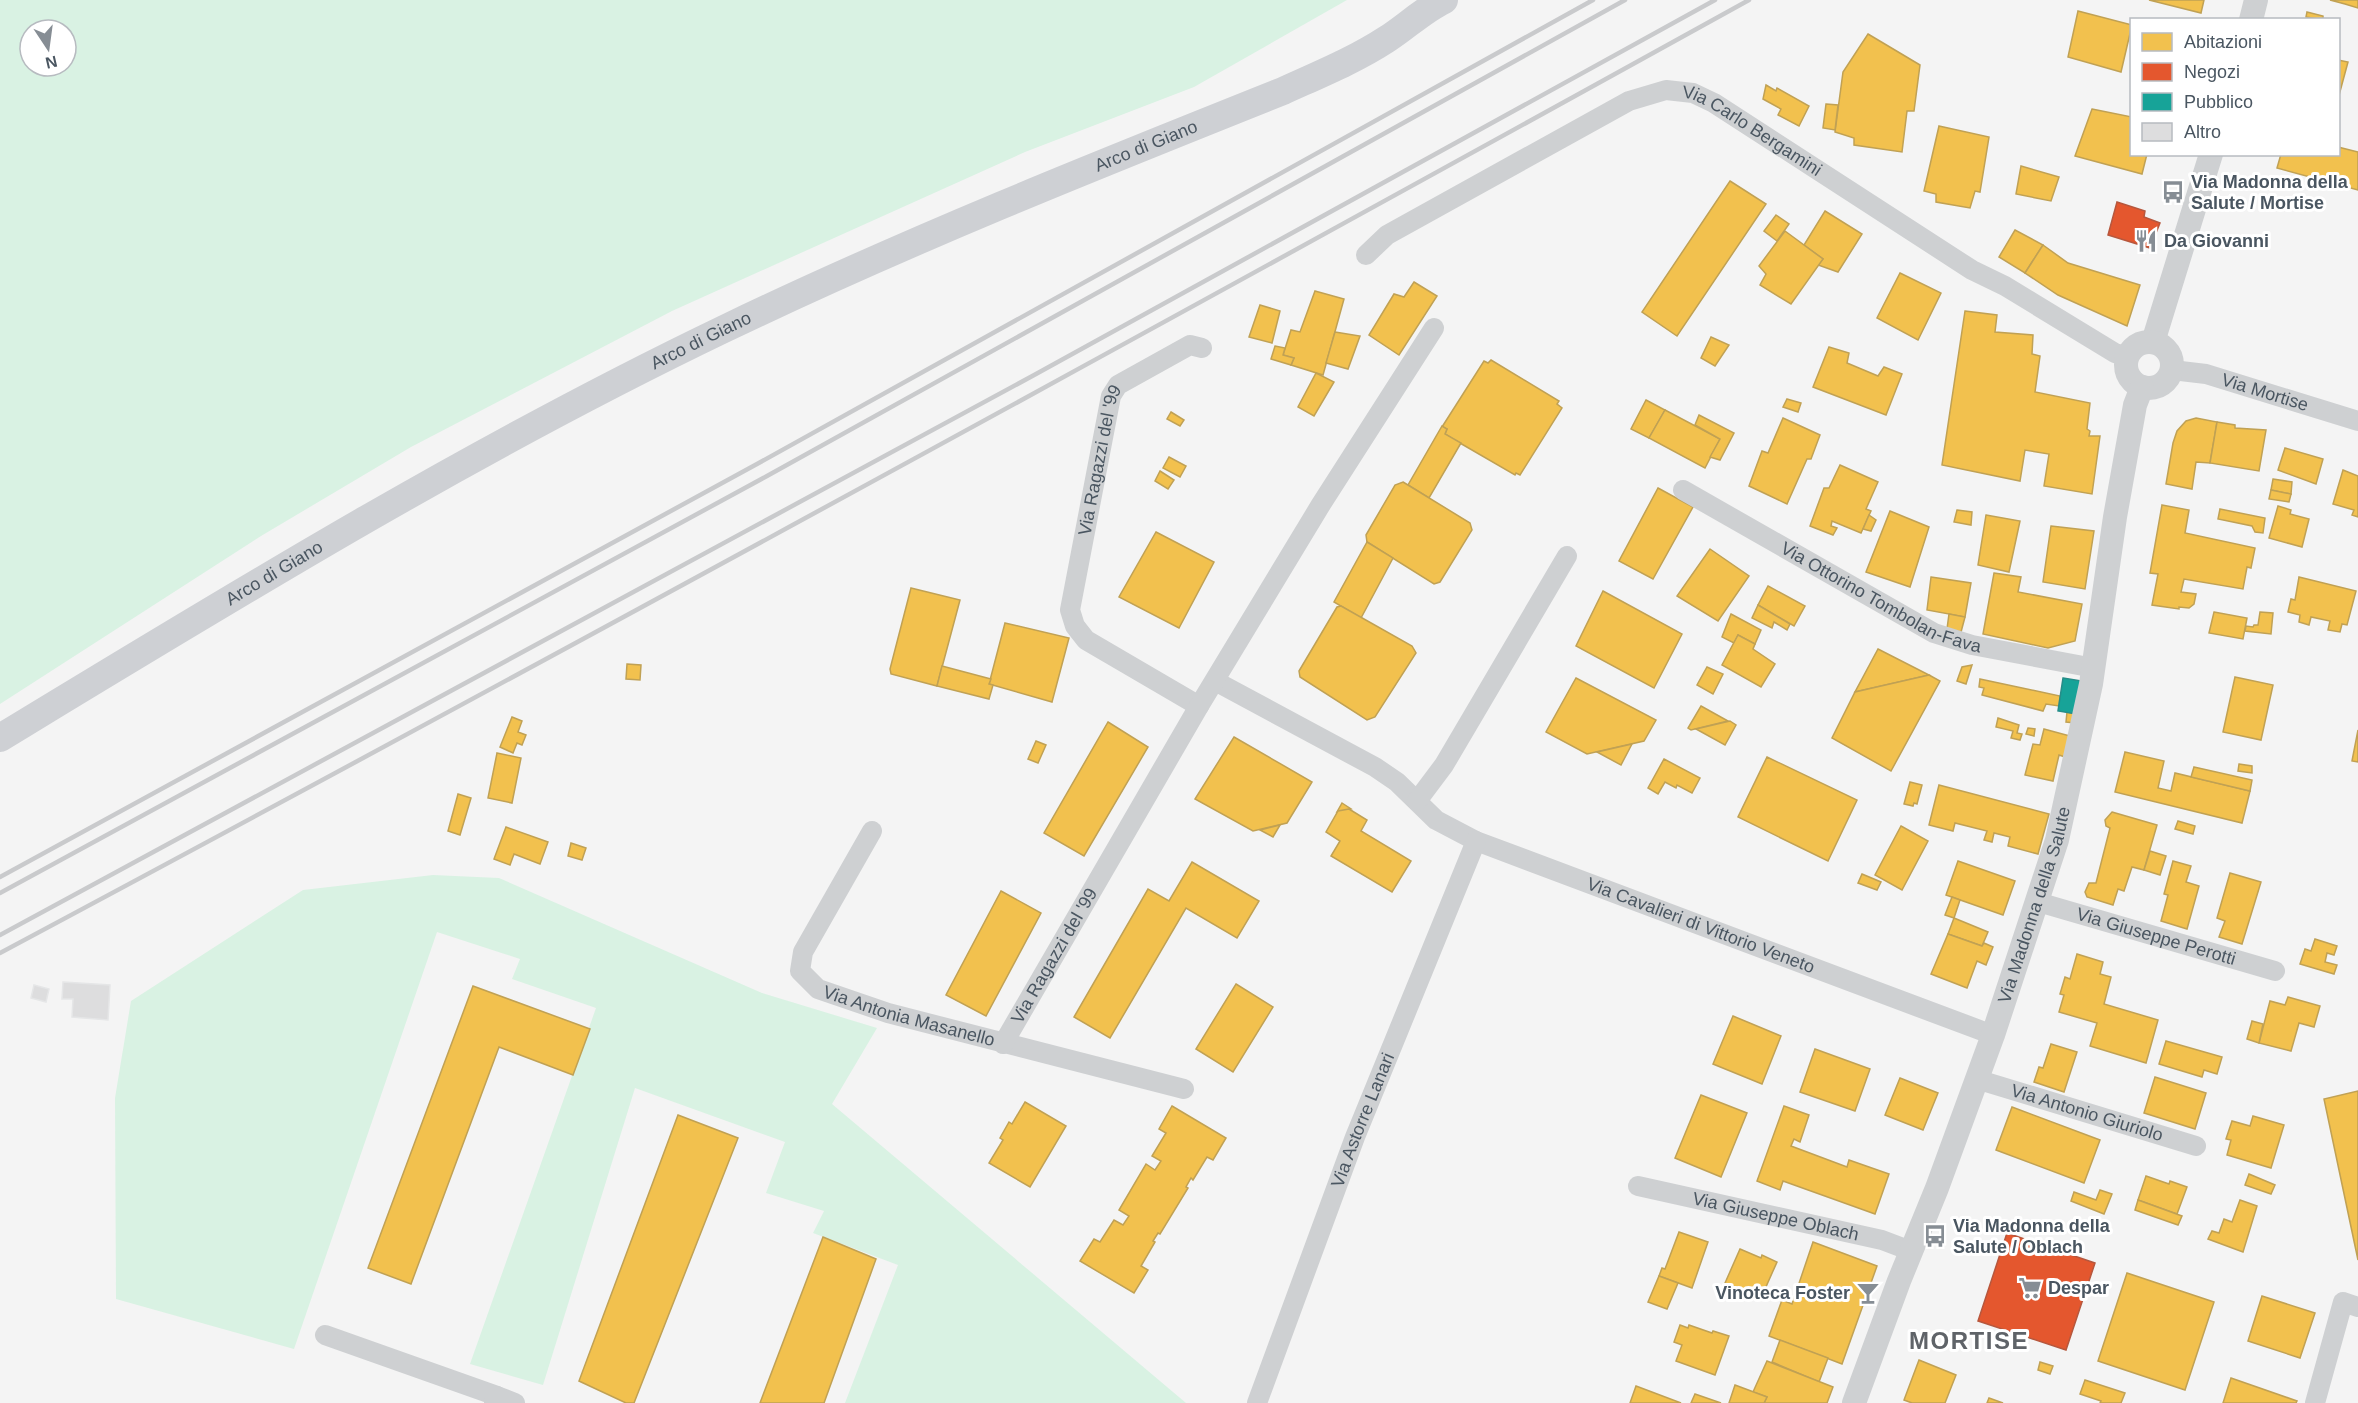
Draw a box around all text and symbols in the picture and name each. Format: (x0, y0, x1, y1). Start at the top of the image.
north arrow (18, 18, 78, 78)
legend (2130, 18, 2340, 156)
text: Abitazioni (2184, 32, 2262, 52)
text: N (44, 53, 59, 72)
text: Negozi (2184, 62, 2240, 82)
street label: Via Carlo Bergamini (1682, 82, 1825, 180)
text: Pubblico (2184, 92, 2253, 112)
street label: Arco di Giano (1092, 116, 1200, 176)
text: Altro (2184, 122, 2221, 142)
place label: Via Madonna della Salute / Mortise (2191, 172, 2349, 213)
bus stop icon: Via Madonna della Salute / Mortise (2160, 179, 2186, 205)
restaurant icon: Da Giovanni (2133, 228, 2159, 254)
place label: Da Giovanni (2164, 231, 2269, 251)
street label: Arco di Giano (647, 308, 754, 373)
street label: Via Mortise (2219, 369, 2311, 415)
street label: Via Ragazzi del '99 (1074, 381, 1126, 537)
street label: Arco di Giano (222, 537, 326, 609)
street label: Via Ottorino Tombolan-Fava (1777, 538, 1984, 657)
street label: Via Madonna della Salute (1994, 805, 2074, 1006)
street label: Via Cavalieri di Vittorio Veneto (1584, 874, 1817, 977)
street label: Via Ragazzi del '99 (1007, 884, 1101, 1027)
street label: Via Giuseppe Perotti (2074, 904, 2238, 969)
street label: Via Antonia Masanello (820, 982, 997, 1050)
street label: Via Astorre Lanari (1327, 1050, 1398, 1190)
street label: Via Antonio Giuriolo (2009, 1080, 2165, 1145)
street label: Via Giuseppe Oblach (1691, 1188, 1861, 1245)
place label: Via Madonna della Salute / Oblach (1953, 1216, 2111, 1257)
bus stop icon: Via Madonna della Salute / Oblach (1922, 1223, 1948, 1249)
supermarket icon: Despar (2017, 1275, 2043, 1301)
place label: Despar (2048, 1278, 2109, 1298)
bar icon: Vinoteca Foster (1855, 1280, 1881, 1306)
place label: Vinoteca Foster (1715, 1283, 1850, 1303)
district label: MORTISE (1909, 1327, 2029, 1354)

